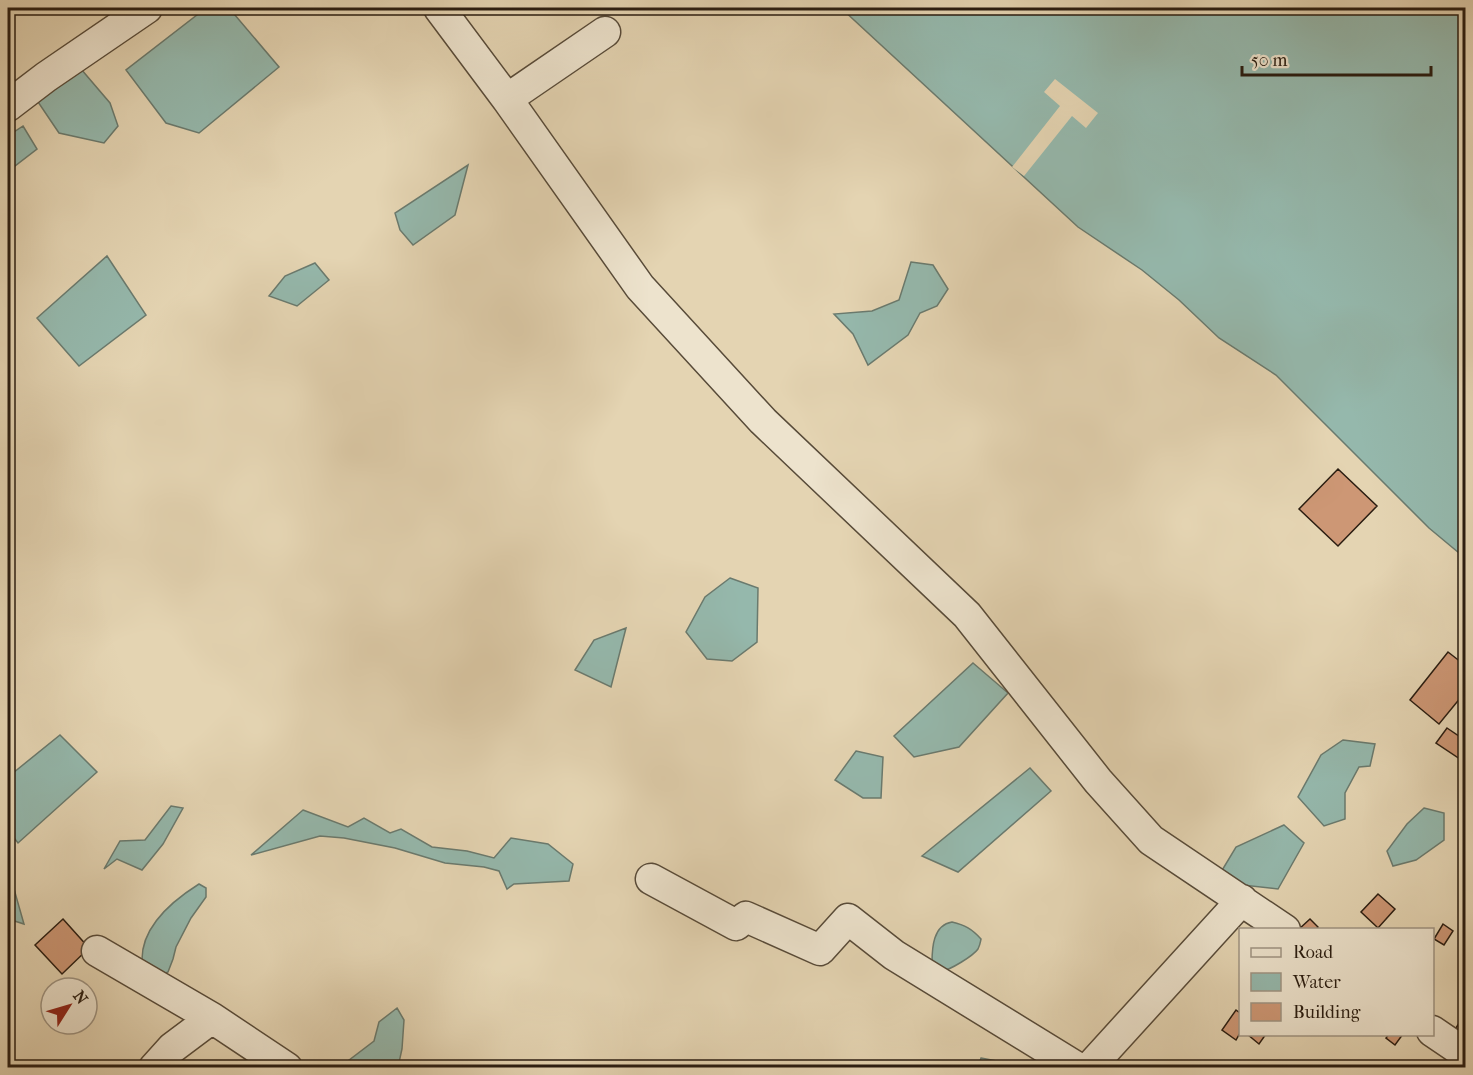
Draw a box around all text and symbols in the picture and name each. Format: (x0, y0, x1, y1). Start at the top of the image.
scale bar (1242, 39, 1431, 77)
text: 50 m (1251, 50, 1288, 71)
legend (1239, 928, 1434, 1036)
text: Road (1293, 942, 1333, 963)
text: Water (1292, 972, 1341, 993)
north arrow (39, 976, 99, 1036)
text: N (69, 987, 92, 1009)
text: Building (1293, 1002, 1361, 1023)

